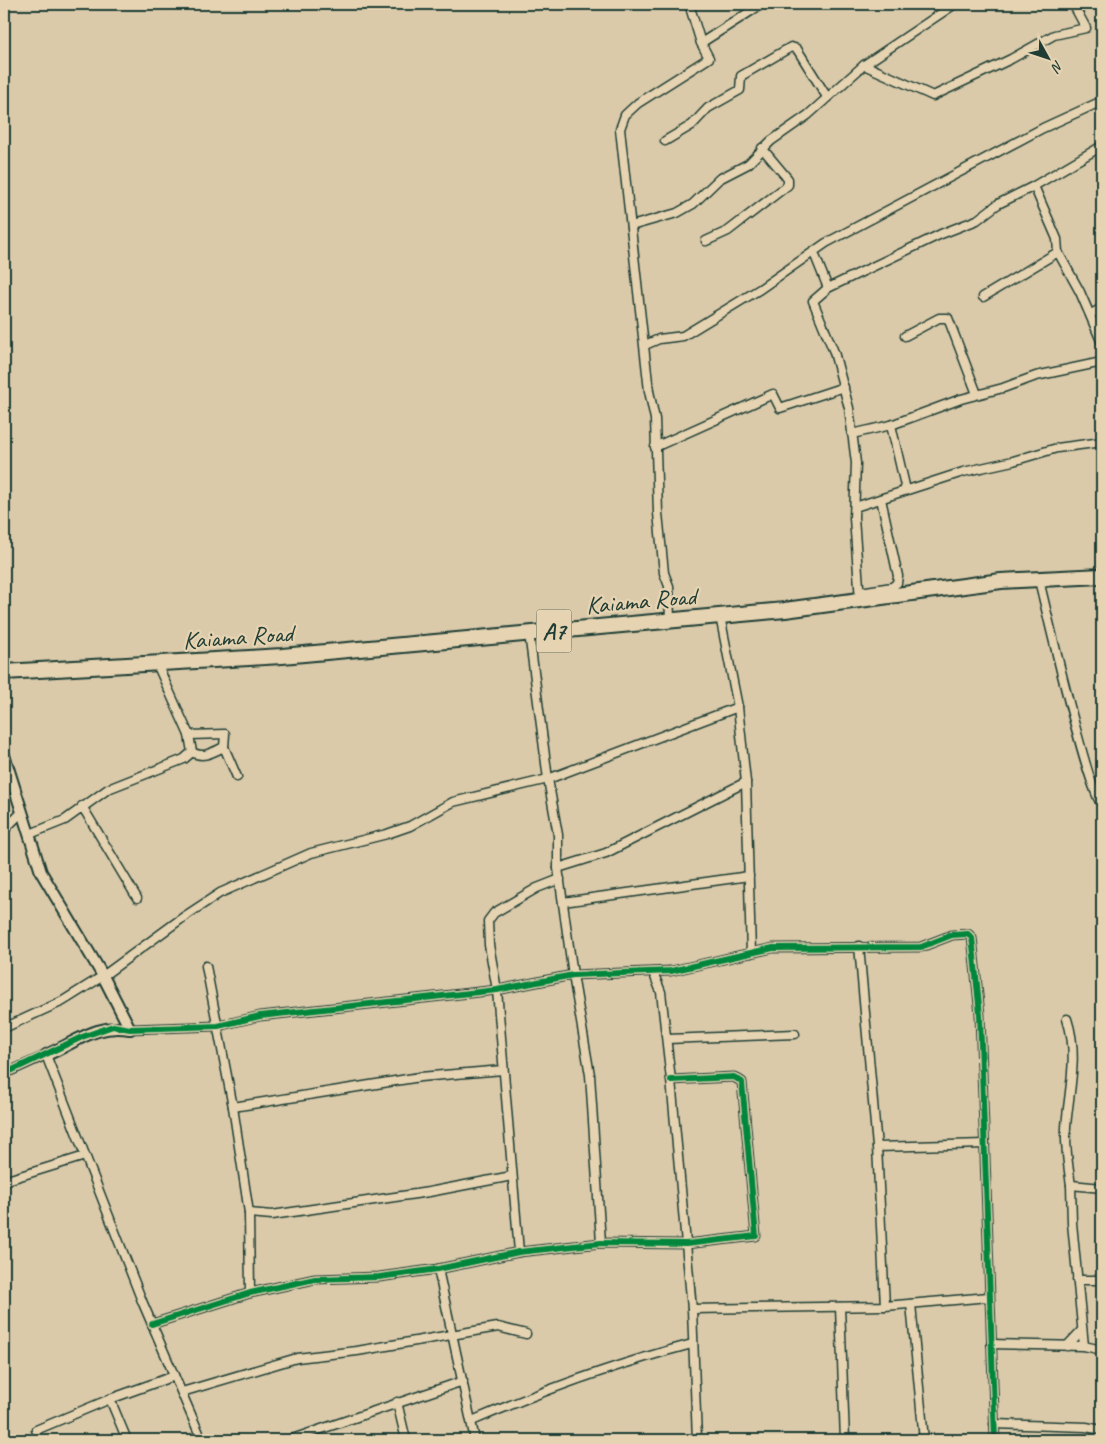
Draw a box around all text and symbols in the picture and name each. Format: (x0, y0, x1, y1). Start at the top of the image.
north arrow (1024, 32, 1074, 82)
text: N (1047, 57, 1067, 77)
street label: Kaiama Road (585, 580, 702, 622)
road number: A7 (536, 610, 572, 652)
street label: Kaiama Road (182, 617, 298, 657)

